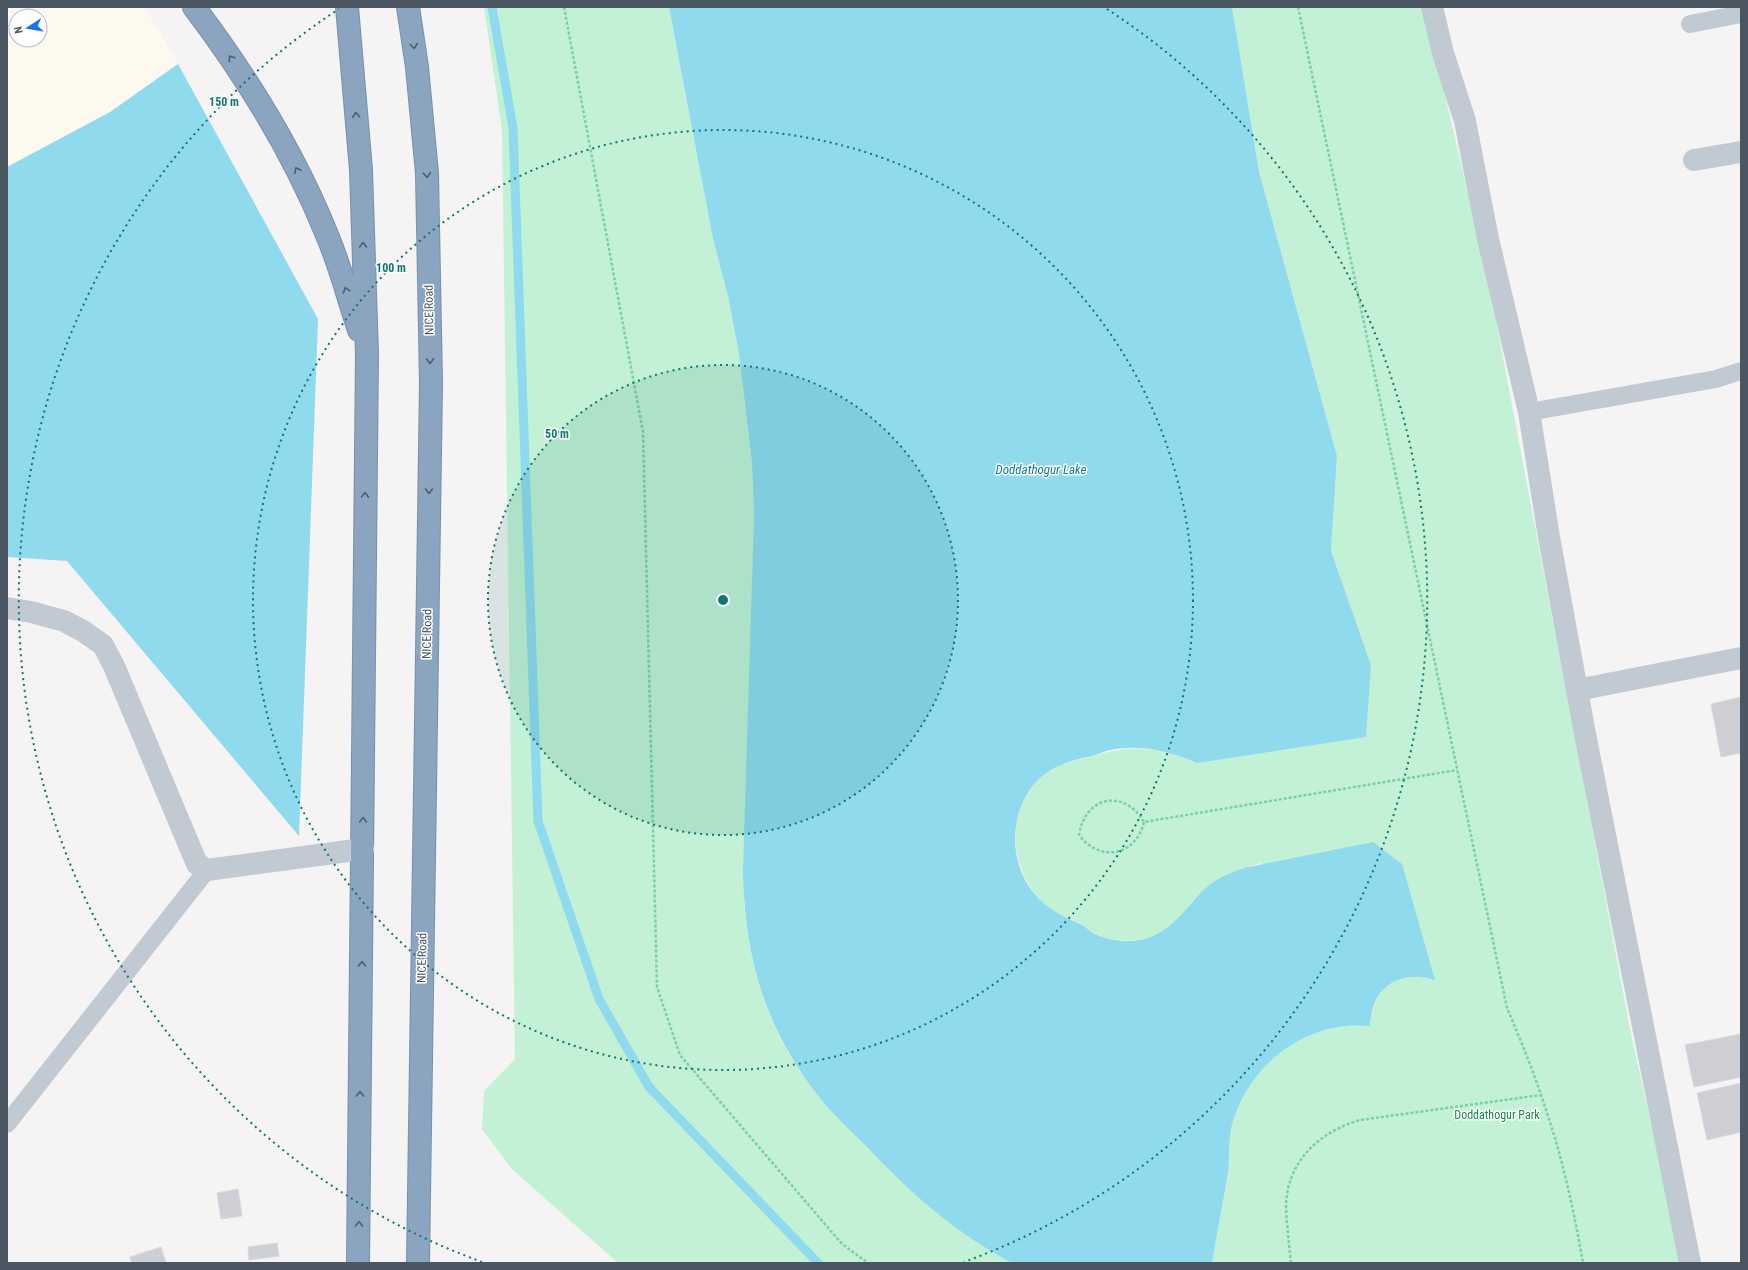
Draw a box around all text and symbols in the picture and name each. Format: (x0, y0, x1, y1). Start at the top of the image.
north arrow (8, 8, 48, 48)
text: N (12, 25, 26, 35)
one-way arrow (409, 43, 418, 49)
one-way arrow (228, 55, 236, 62)
text: 150 m (209, 95, 239, 109)
one-way arrow (352, 112, 361, 118)
one-way arrow (294, 167, 302, 174)
one-way arrow (422, 172, 431, 178)
one-way arrow (359, 242, 367, 248)
text: 100 m (376, 261, 406, 275)
street label: NICE Road (422, 285, 436, 335)
one-way arrow (342, 287, 350, 294)
one-way arrow (426, 358, 434, 364)
text: 50 m (545, 427, 569, 441)
water label: Doddathogur Lake (996, 462, 1087, 477)
one-way arrow (425, 488, 433, 494)
one-way arrow (361, 492, 369, 498)
centre of rings (716, 593, 730, 607)
street label: NICE Road (420, 609, 434, 659)
one-way arrow (359, 817, 368, 823)
street label: NICE Road (415, 933, 429, 983)
one-way arrow (358, 961, 366, 967)
one-way arrow (356, 1091, 364, 1097)
park label: Doddathogur Park (1454, 1108, 1540, 1122)
one-way arrow (355, 1221, 363, 1227)

